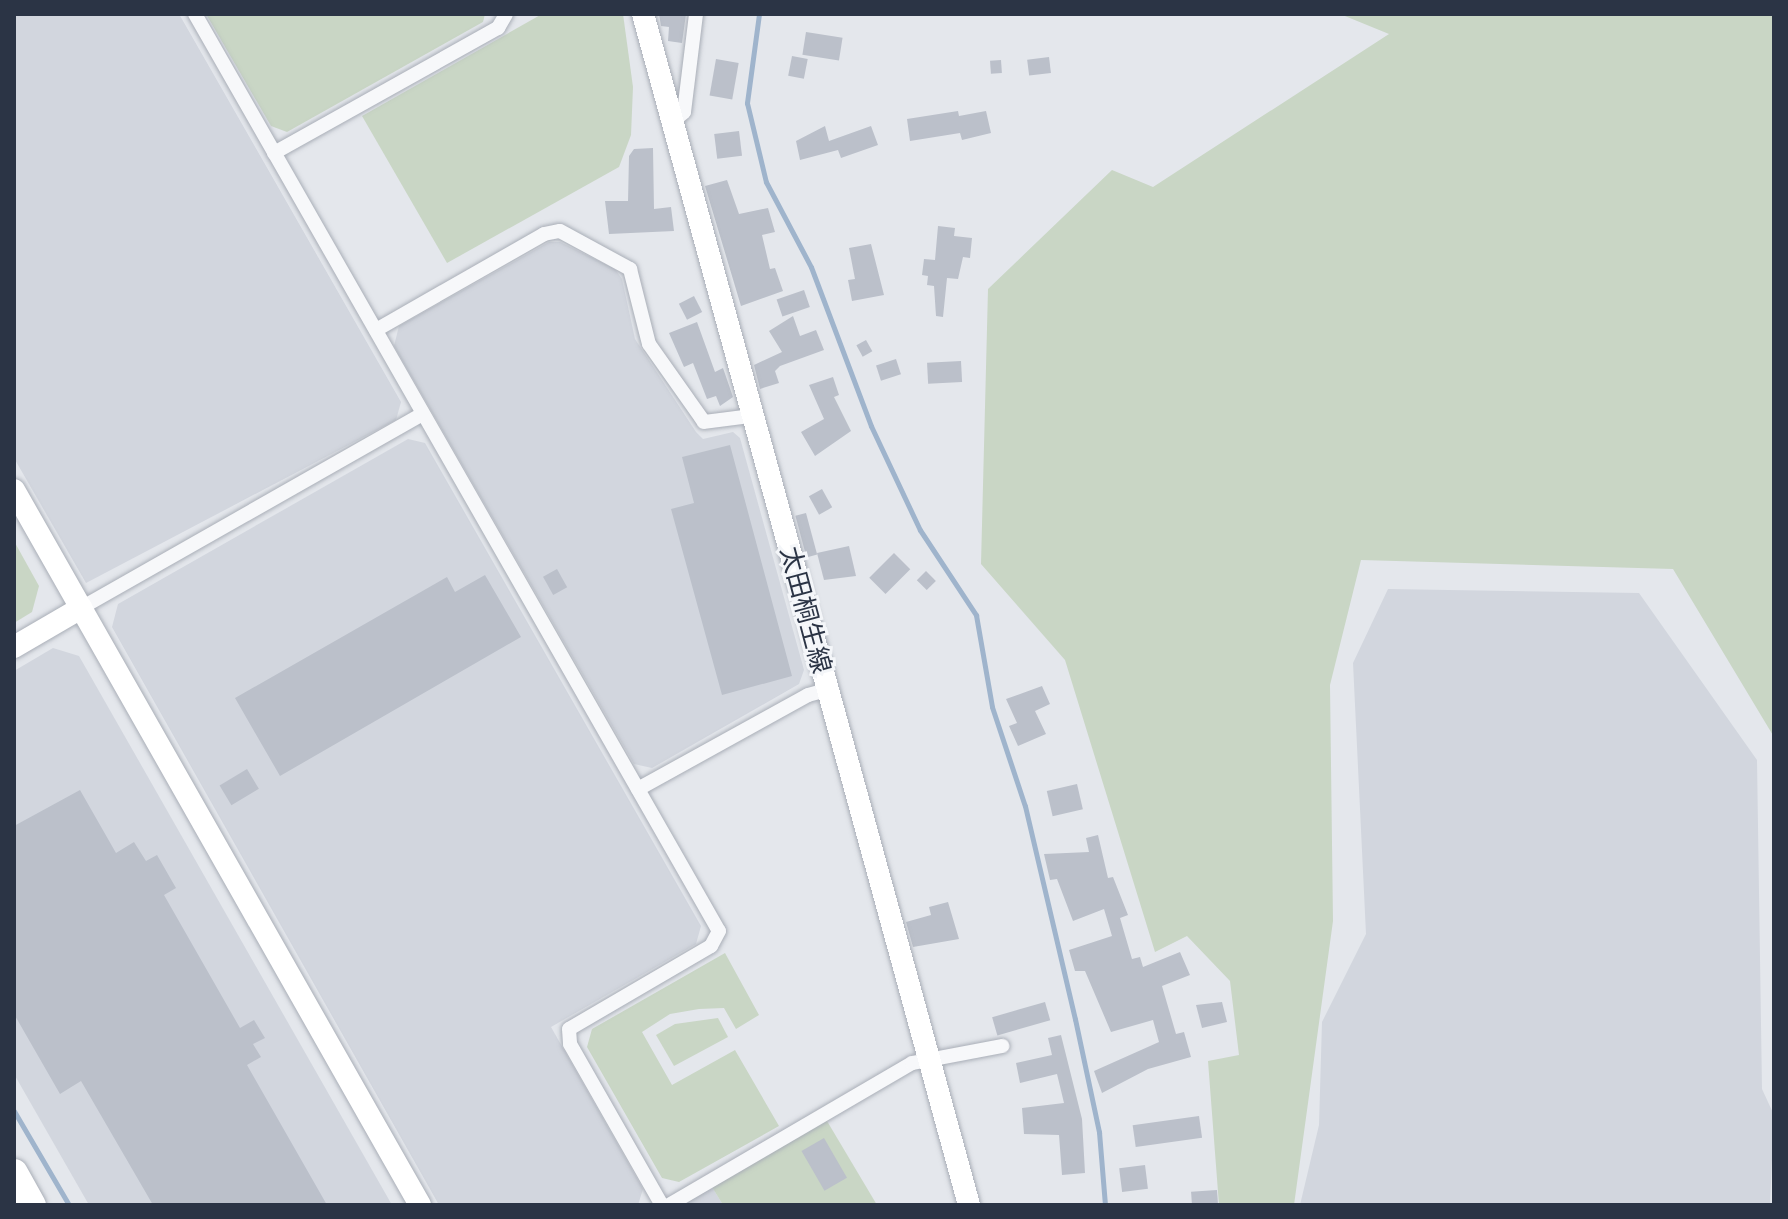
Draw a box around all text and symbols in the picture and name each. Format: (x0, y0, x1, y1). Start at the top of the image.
street label: 太田桐生線 (773, 543, 837, 677)

